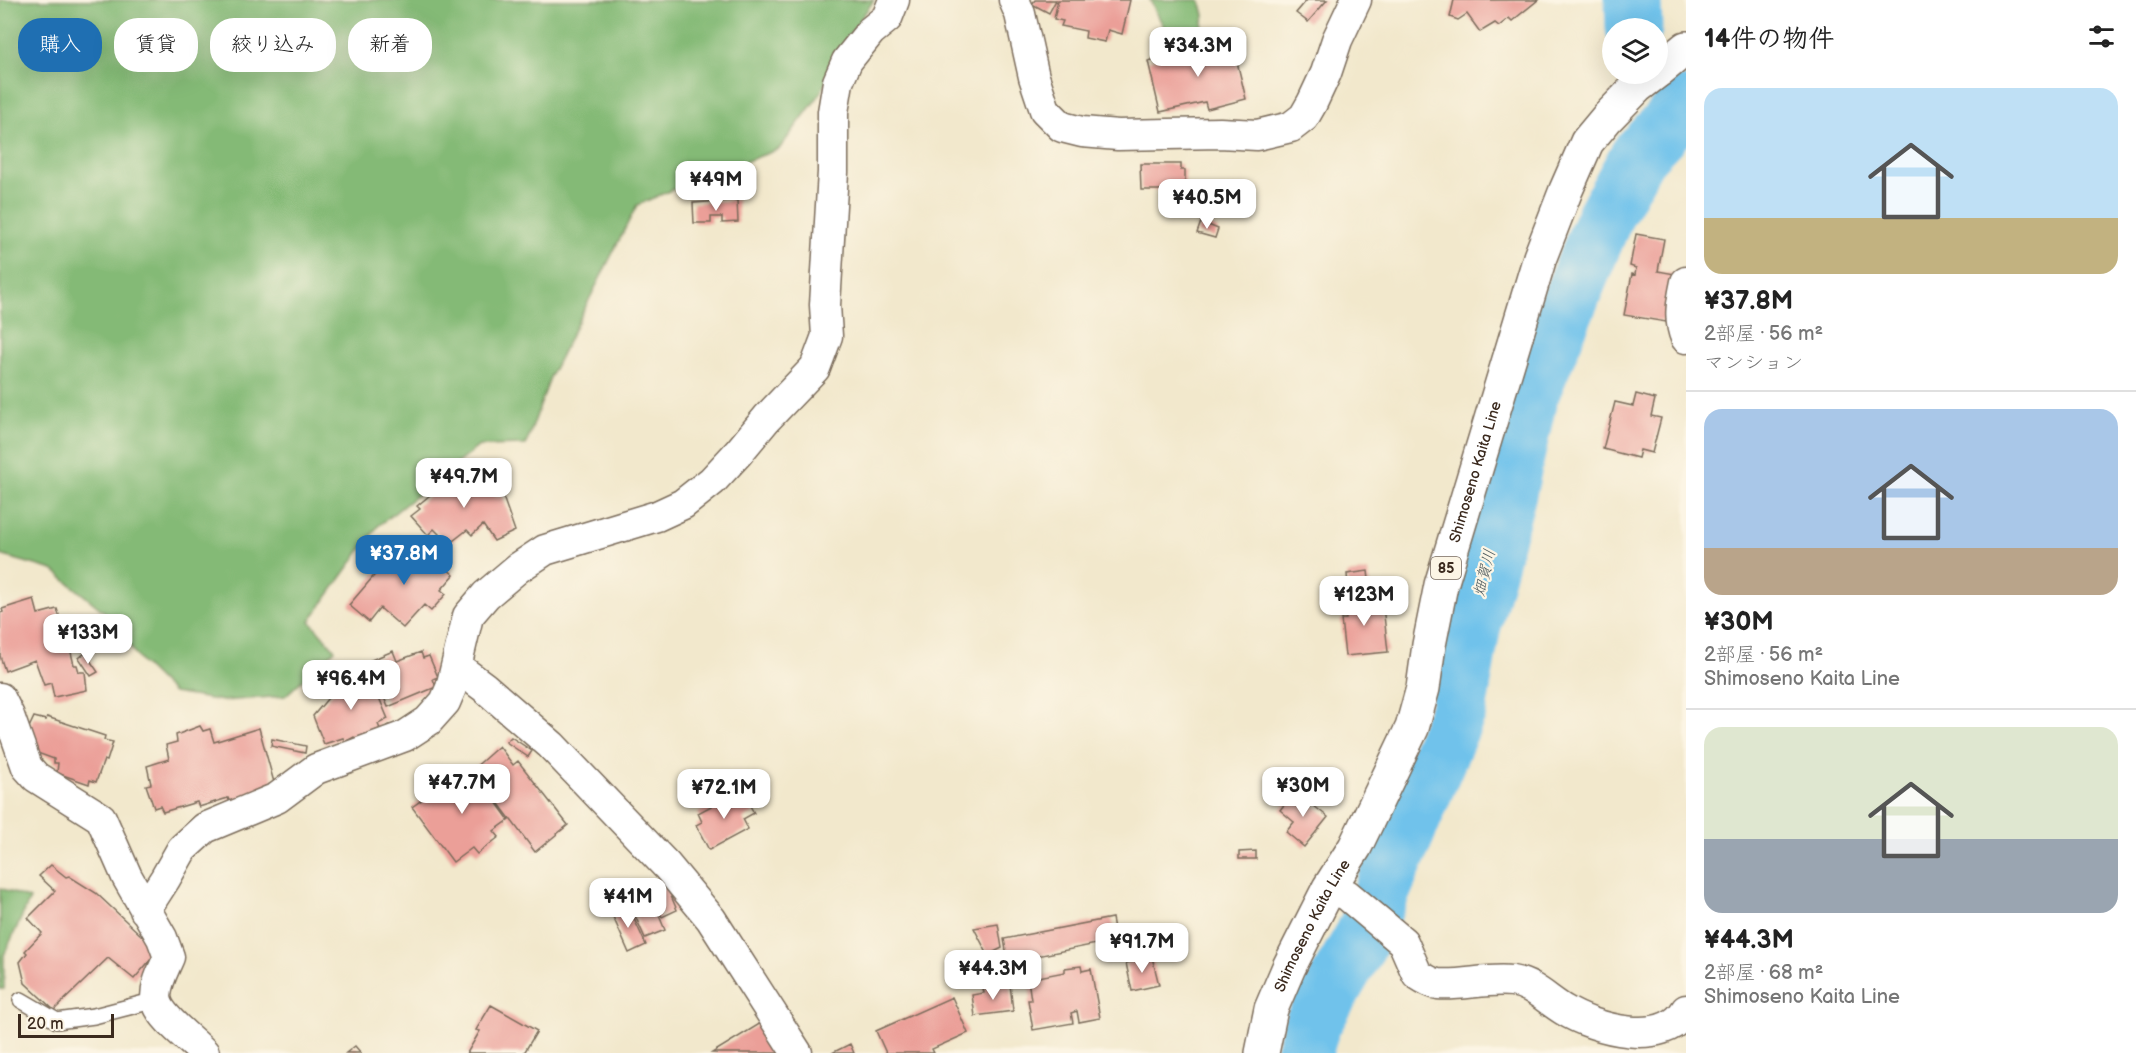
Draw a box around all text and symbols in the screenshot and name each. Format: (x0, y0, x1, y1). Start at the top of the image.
chip: 購入 (18, 18, 102, 72)
chip: 賃貸 (114, 18, 198, 72)
chip: 絞り込み (210, 18, 336, 72)
chip: 新着 (348, 18, 432, 72)
map controls (1602, 18, 1668, 84)
button: layers (1602, 18, 1668, 84)
icon: filters (2085, 20, 2118, 53)
text: 14件の物件 (1704, 24, 1834, 55)
pin: ¥34.3M (1149, 27, 1247, 78)
text: ¥34.3M (1163, 34, 1233, 58)
icon: home (1857, 127, 1965, 235)
pin: ¥49M (680, 161, 752, 212)
text: ¥49M (689, 168, 743, 192)
pin: ¥40.5M (1158, 179, 1256, 230)
text: ¥40.5M (1172, 186, 1242, 210)
text: ¥37.8M (1704, 286, 1793, 317)
text: 2部屋 · 56 m² (1704, 322, 1823, 346)
text: マンション (1704, 351, 1803, 375)
street label: Shimoseno Kaita Line (1445, 399, 1506, 545)
icon: home (1857, 448, 1965, 556)
pin: ¥49.7M (415, 458, 513, 509)
text: ¥49.7M (430, 465, 498, 489)
pin: ¥37.8M (355, 535, 453, 586)
text: ¥37.8M (370, 542, 438, 566)
water label: 畑賀川 (1470, 547, 1500, 599)
road number: 85 (1431, 557, 1461, 579)
pin: ¥123M (1322, 576, 1406, 627)
text: ¥123M (1333, 583, 1395, 607)
text: ¥30M (1704, 607, 1774, 638)
pin: ¥133M (46, 614, 130, 665)
text: ¥133M (57, 621, 119, 645)
text: 2部屋 · 56 m² (1704, 643, 1823, 667)
pin: ¥96.4M (302, 660, 400, 711)
text: ¥96.4M (316, 667, 386, 691)
text: Shimoseno Kaita Line (1704, 667, 1900, 691)
pin: ¥47.7M (413, 764, 511, 815)
icon: home (1857, 766, 1965, 874)
pin: ¥30M (1267, 767, 1339, 818)
pin: ¥72.1M (675, 769, 773, 820)
text: ¥47.7M (428, 771, 496, 795)
text: ¥30M (1276, 774, 1330, 798)
text: ¥72.1M (691, 776, 757, 800)
street label: Shimoseno Kaita Line (1270, 856, 1354, 995)
pin: ¥41M (592, 878, 664, 929)
text: ¥41M (603, 885, 653, 909)
pin: ¥91.7M (1093, 923, 1191, 974)
text: ¥44.3M (1704, 925, 1794, 956)
text: ¥91.7M (1109, 930, 1175, 954)
pin: ¥44.3M (944, 950, 1042, 1001)
text: ¥44.3M (958, 957, 1028, 981)
text: 2部屋 · 68 m² (1704, 961, 1823, 985)
text: Shimoseno Kaita Line (1704, 985, 1900, 1009)
scale bar (18, 1011, 114, 1038)
text: 20 m (27, 1015, 63, 1034)

